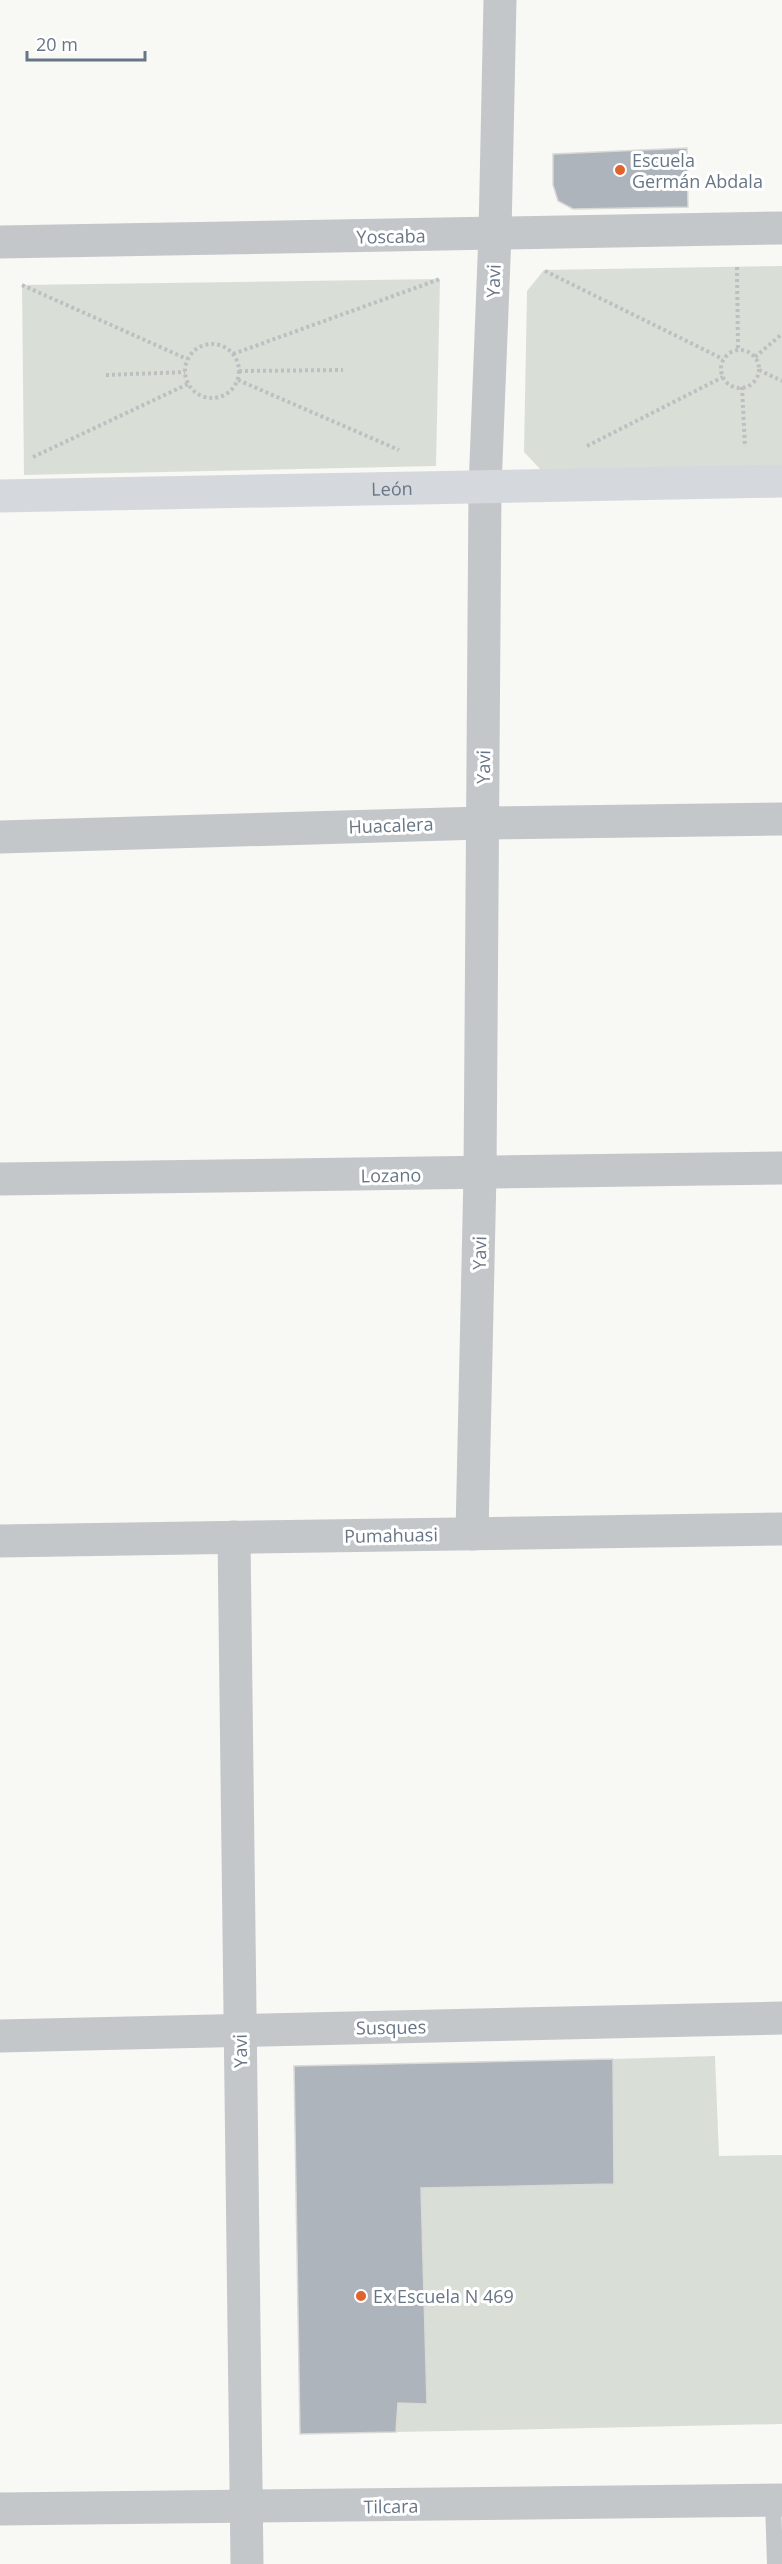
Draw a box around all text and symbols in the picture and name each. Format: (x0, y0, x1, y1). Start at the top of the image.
scale bar (27, 24, 146, 62)
text: 20 m (36, 32, 78, 56)
place label: Escuela Germán Abdala (632, 148, 763, 193)
marker: Escuela Germán Abdala (613, 163, 627, 177)
street label: Yoscaba (356, 223, 426, 249)
street label: Yavi (480, 264, 506, 298)
street label: León (371, 476, 413, 501)
street label: Yavi (471, 750, 495, 784)
street label: Huacalera (348, 812, 434, 838)
street label: Lozano (361, 1162, 421, 1188)
street label: Yavi (467, 1236, 491, 1270)
street label: Pumahuasi (344, 1522, 438, 1548)
street label: Susques (356, 2014, 426, 2040)
street label: Yavi (228, 2034, 252, 2068)
place label: Ex Escuela N 469 (373, 2284, 514, 2308)
marker: Ex Escuela N 469 (354, 2289, 368, 2303)
street label: Tilcara (363, 2494, 419, 2518)

